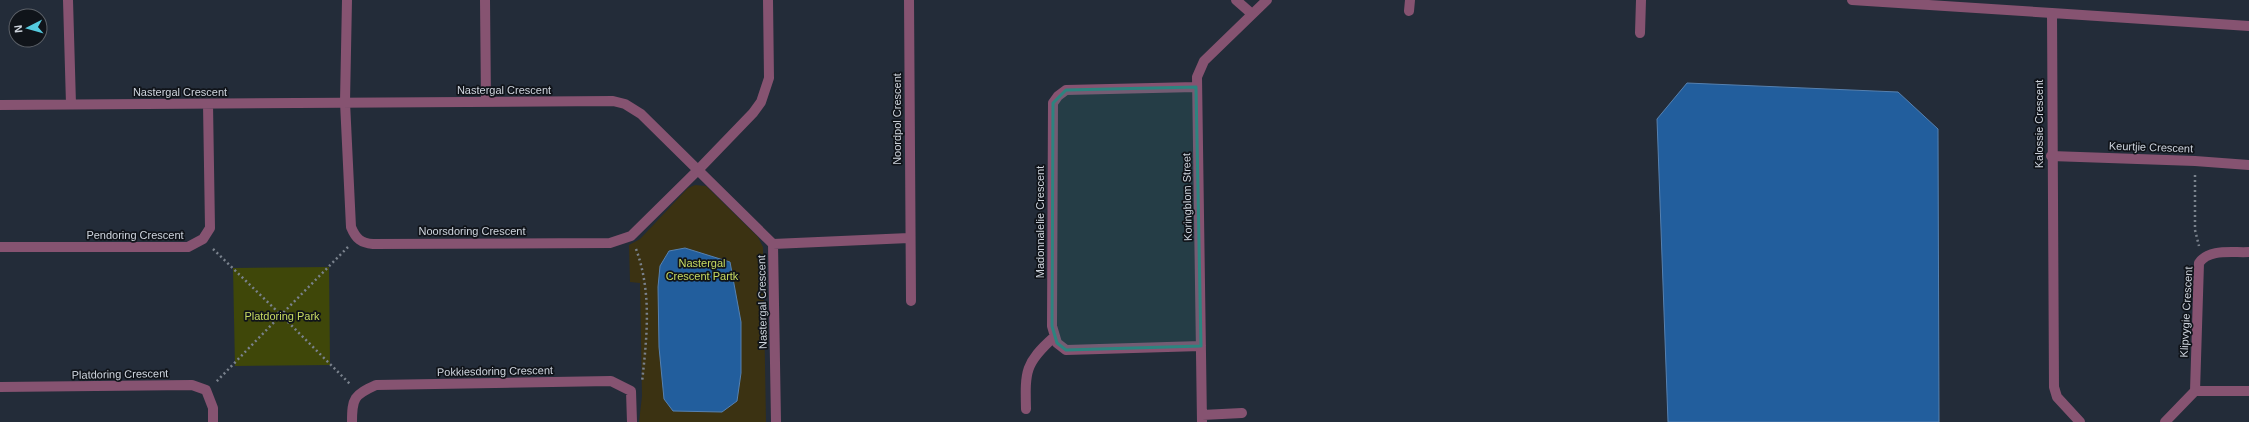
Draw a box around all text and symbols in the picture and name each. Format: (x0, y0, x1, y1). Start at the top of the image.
north arrow (8, 8, 48, 48)
text: N (12, 24, 24, 34)
street label: Noordpol Crescent (891, 73, 903, 165)
street label: Kalossie Crescent (2033, 80, 2045, 168)
street label: Nastergal Crescent (457, 84, 551, 96)
street label: Nastergal Crescent (133, 86, 227, 98)
street label: Keurtjie Crescent (2109, 140, 2193, 154)
street label: Koringblom Street (1180, 153, 1194, 241)
street label: Madonnalelie Crescent (1034, 166, 1046, 278)
street label: Noorsdoring Crescent (419, 225, 526, 237)
street label: Pendoring Crescent (86, 229, 184, 241)
street label: Nastergal Crescent (755, 255, 769, 349)
park label: Nastergal Crescent Partk (666, 257, 739, 282)
street label: Klipvygie Crescent (2178, 266, 2194, 358)
park label: Platdoring Park (244, 310, 320, 322)
street label: Pokkiesdoring Crescent (437, 364, 553, 378)
street label: Platdoring Crescent (72, 367, 168, 381)

